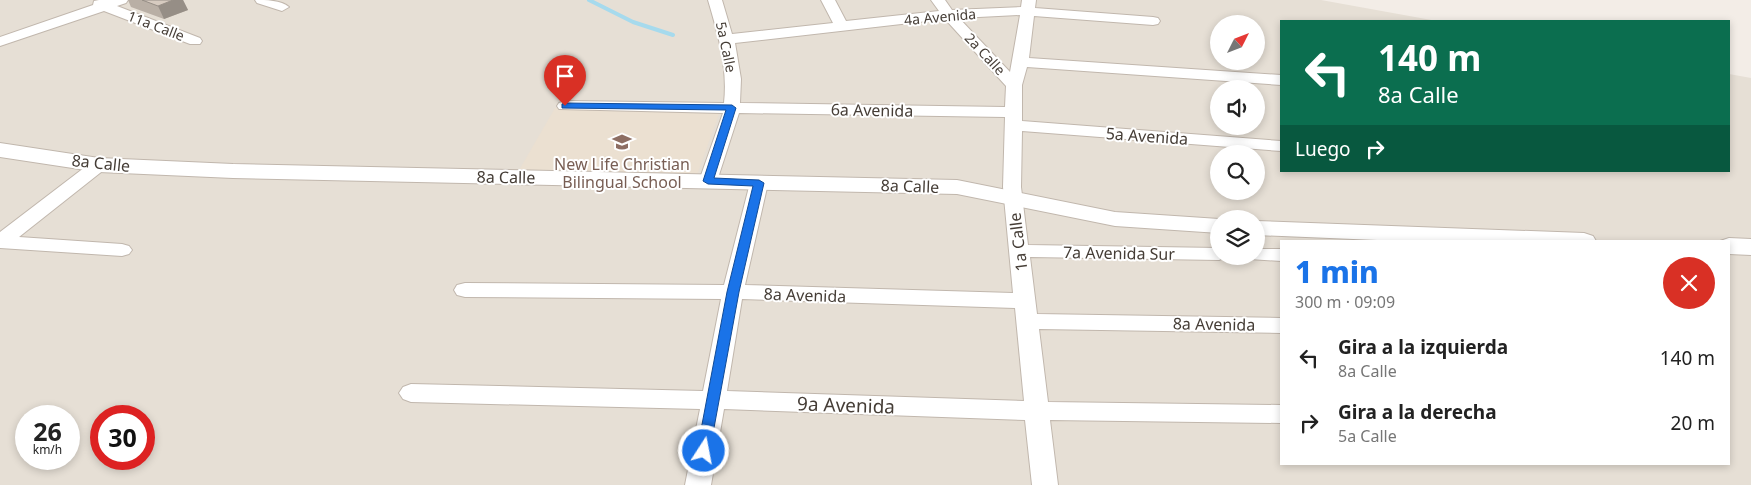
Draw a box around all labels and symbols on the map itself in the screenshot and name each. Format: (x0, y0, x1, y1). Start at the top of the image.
street label: 4a Avenida (903, 4, 977, 29)
street label: 11a Calle (125, 6, 187, 45)
north arrow (1210, 15, 1265, 70)
street label: 5a Calle (712, 20, 741, 74)
street label: 2a Calle (961, 28, 1010, 79)
pin (544, 55, 586, 106)
street label: 6a Avenida (831, 98, 913, 122)
street label: 5a Avenida (1105, 122, 1189, 150)
school or university icon: New Life Christian Bilingual School (611, 131, 633, 153)
street label: 8a Calle (71, 149, 131, 177)
place label: New Life Christian Bilingual School (554, 153, 690, 193)
street label: 8a Calle (476, 165, 536, 189)
street label: 8a Calle (880, 174, 940, 198)
street label: 1a Calle (1004, 212, 1032, 272)
street label: 7a Avenida Sur (1063, 241, 1176, 265)
street label: 8a Avenida (763, 283, 847, 307)
street label: 8a Avenida (1173, 312, 1255, 336)
street label: 9a Avenida (797, 390, 895, 420)
speed limit sign: 30 (90, 405, 155, 470)
position arrow (677, 424, 729, 476)

